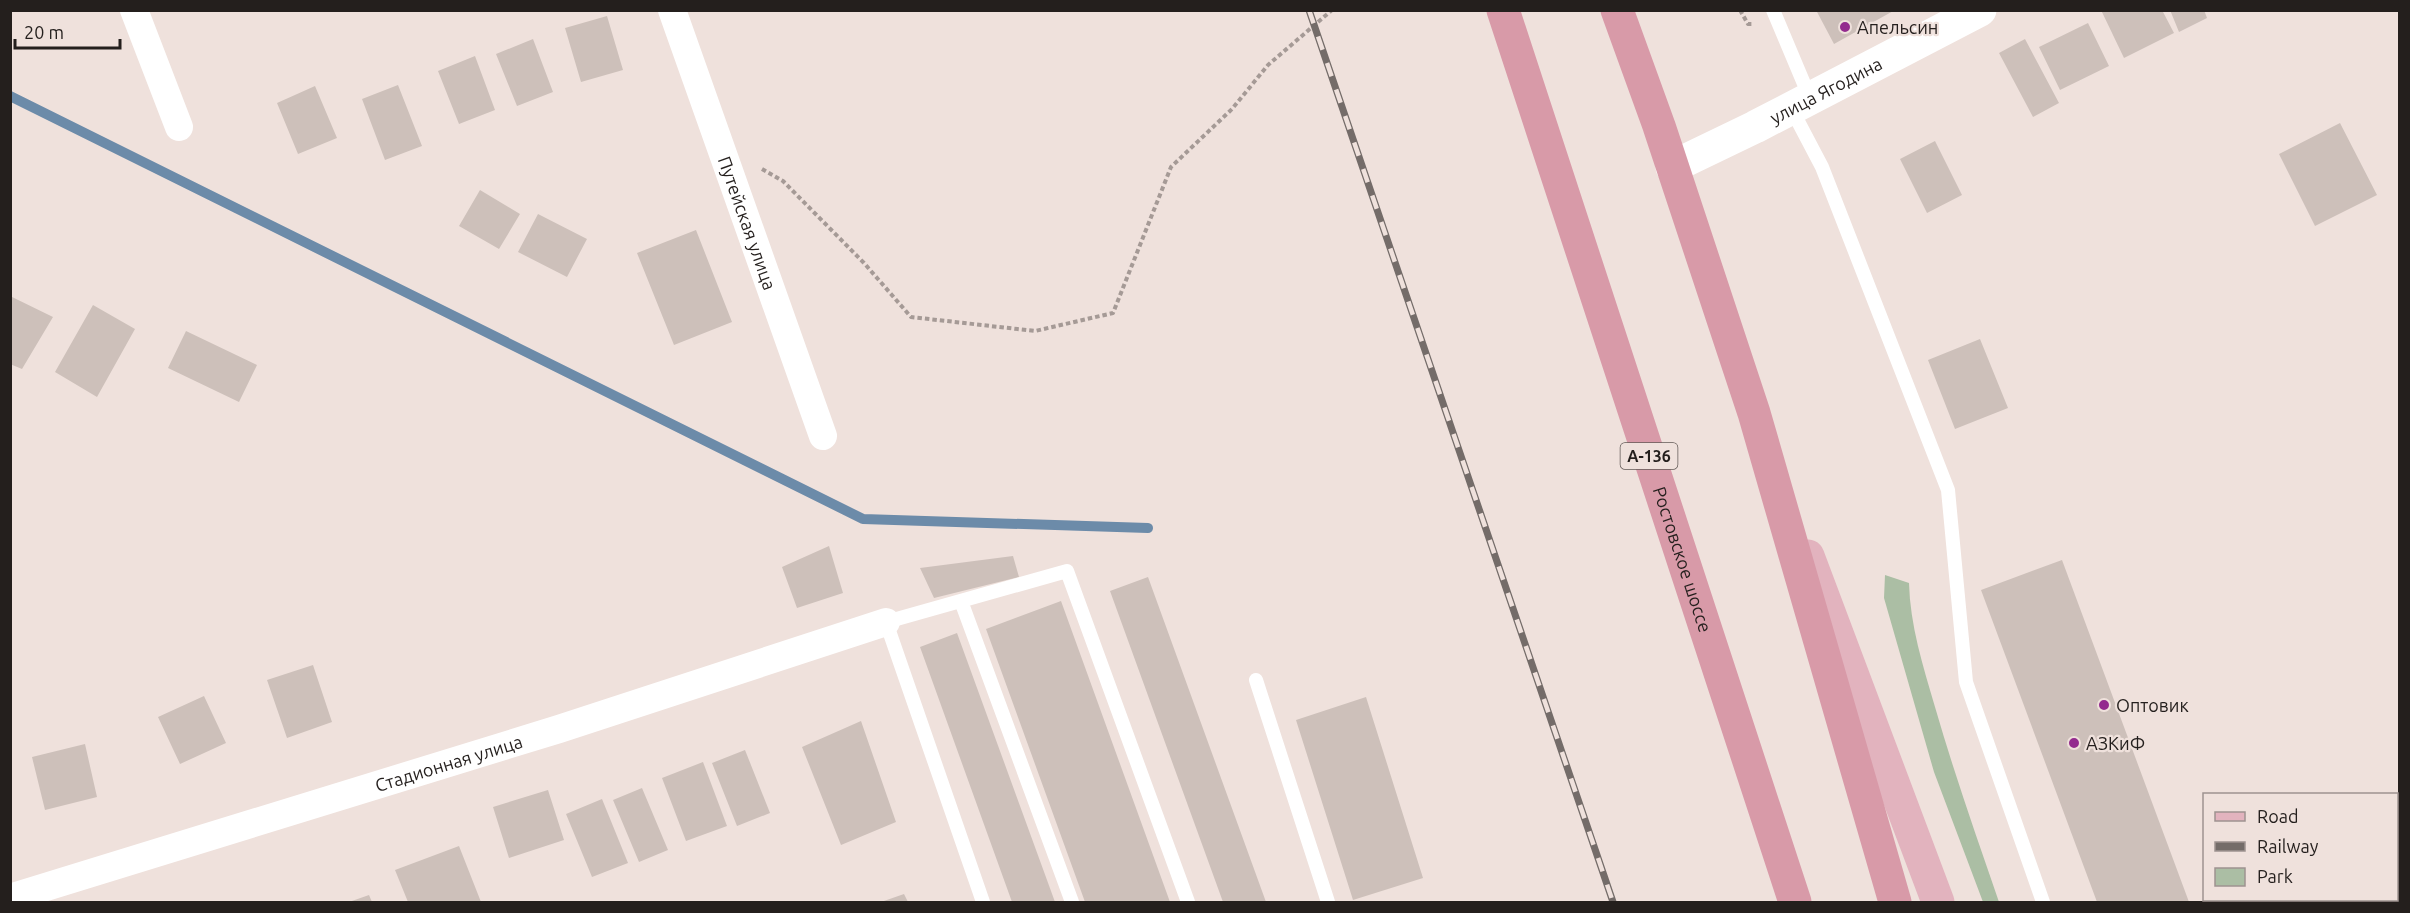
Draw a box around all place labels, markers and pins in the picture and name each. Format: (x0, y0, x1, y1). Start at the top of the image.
place label: Апельсин (1857, 17, 1938, 37)
marker: Апельсин (1838, 20, 1852, 34)
place label: Оптовик (2116, 695, 2189, 715)
marker: Оптовик (2097, 698, 2111, 712)
place label: АЗКиФ (2086, 733, 2145, 753)
marker: АЗКиФ (2067, 736, 2081, 750)

